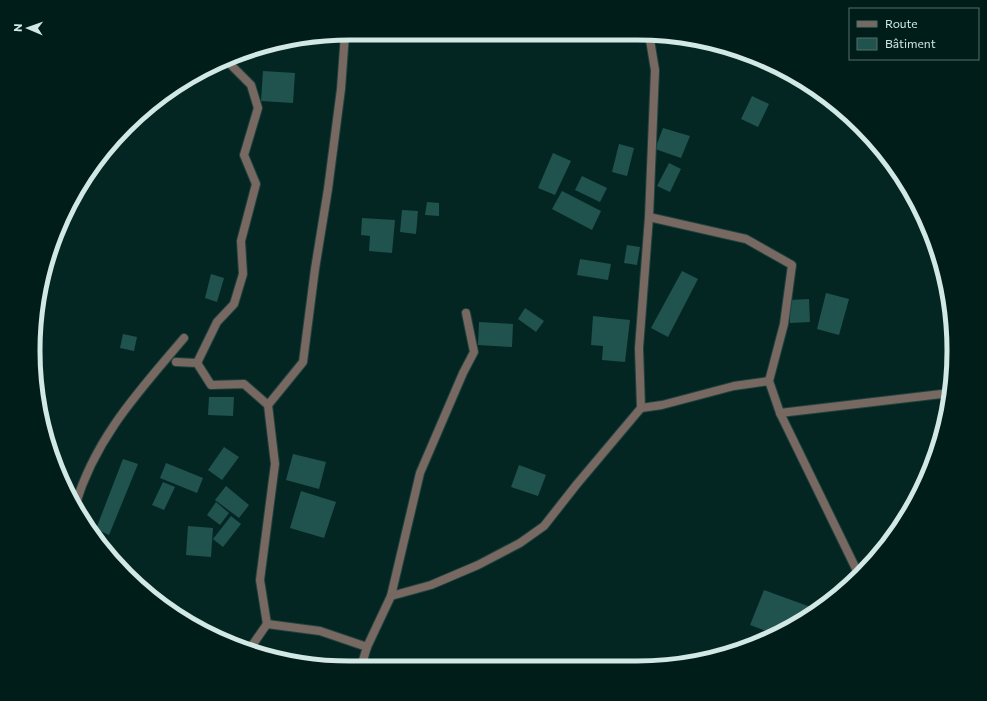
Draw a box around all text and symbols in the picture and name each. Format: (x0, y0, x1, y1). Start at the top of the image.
north arrow (8, 8, 48, 48)
legend (849, 8, 979, 60)
text: Route (885, 16, 918, 30)
text: N (11, 23, 24, 32)
text: Bâtiment (885, 36, 936, 50)

